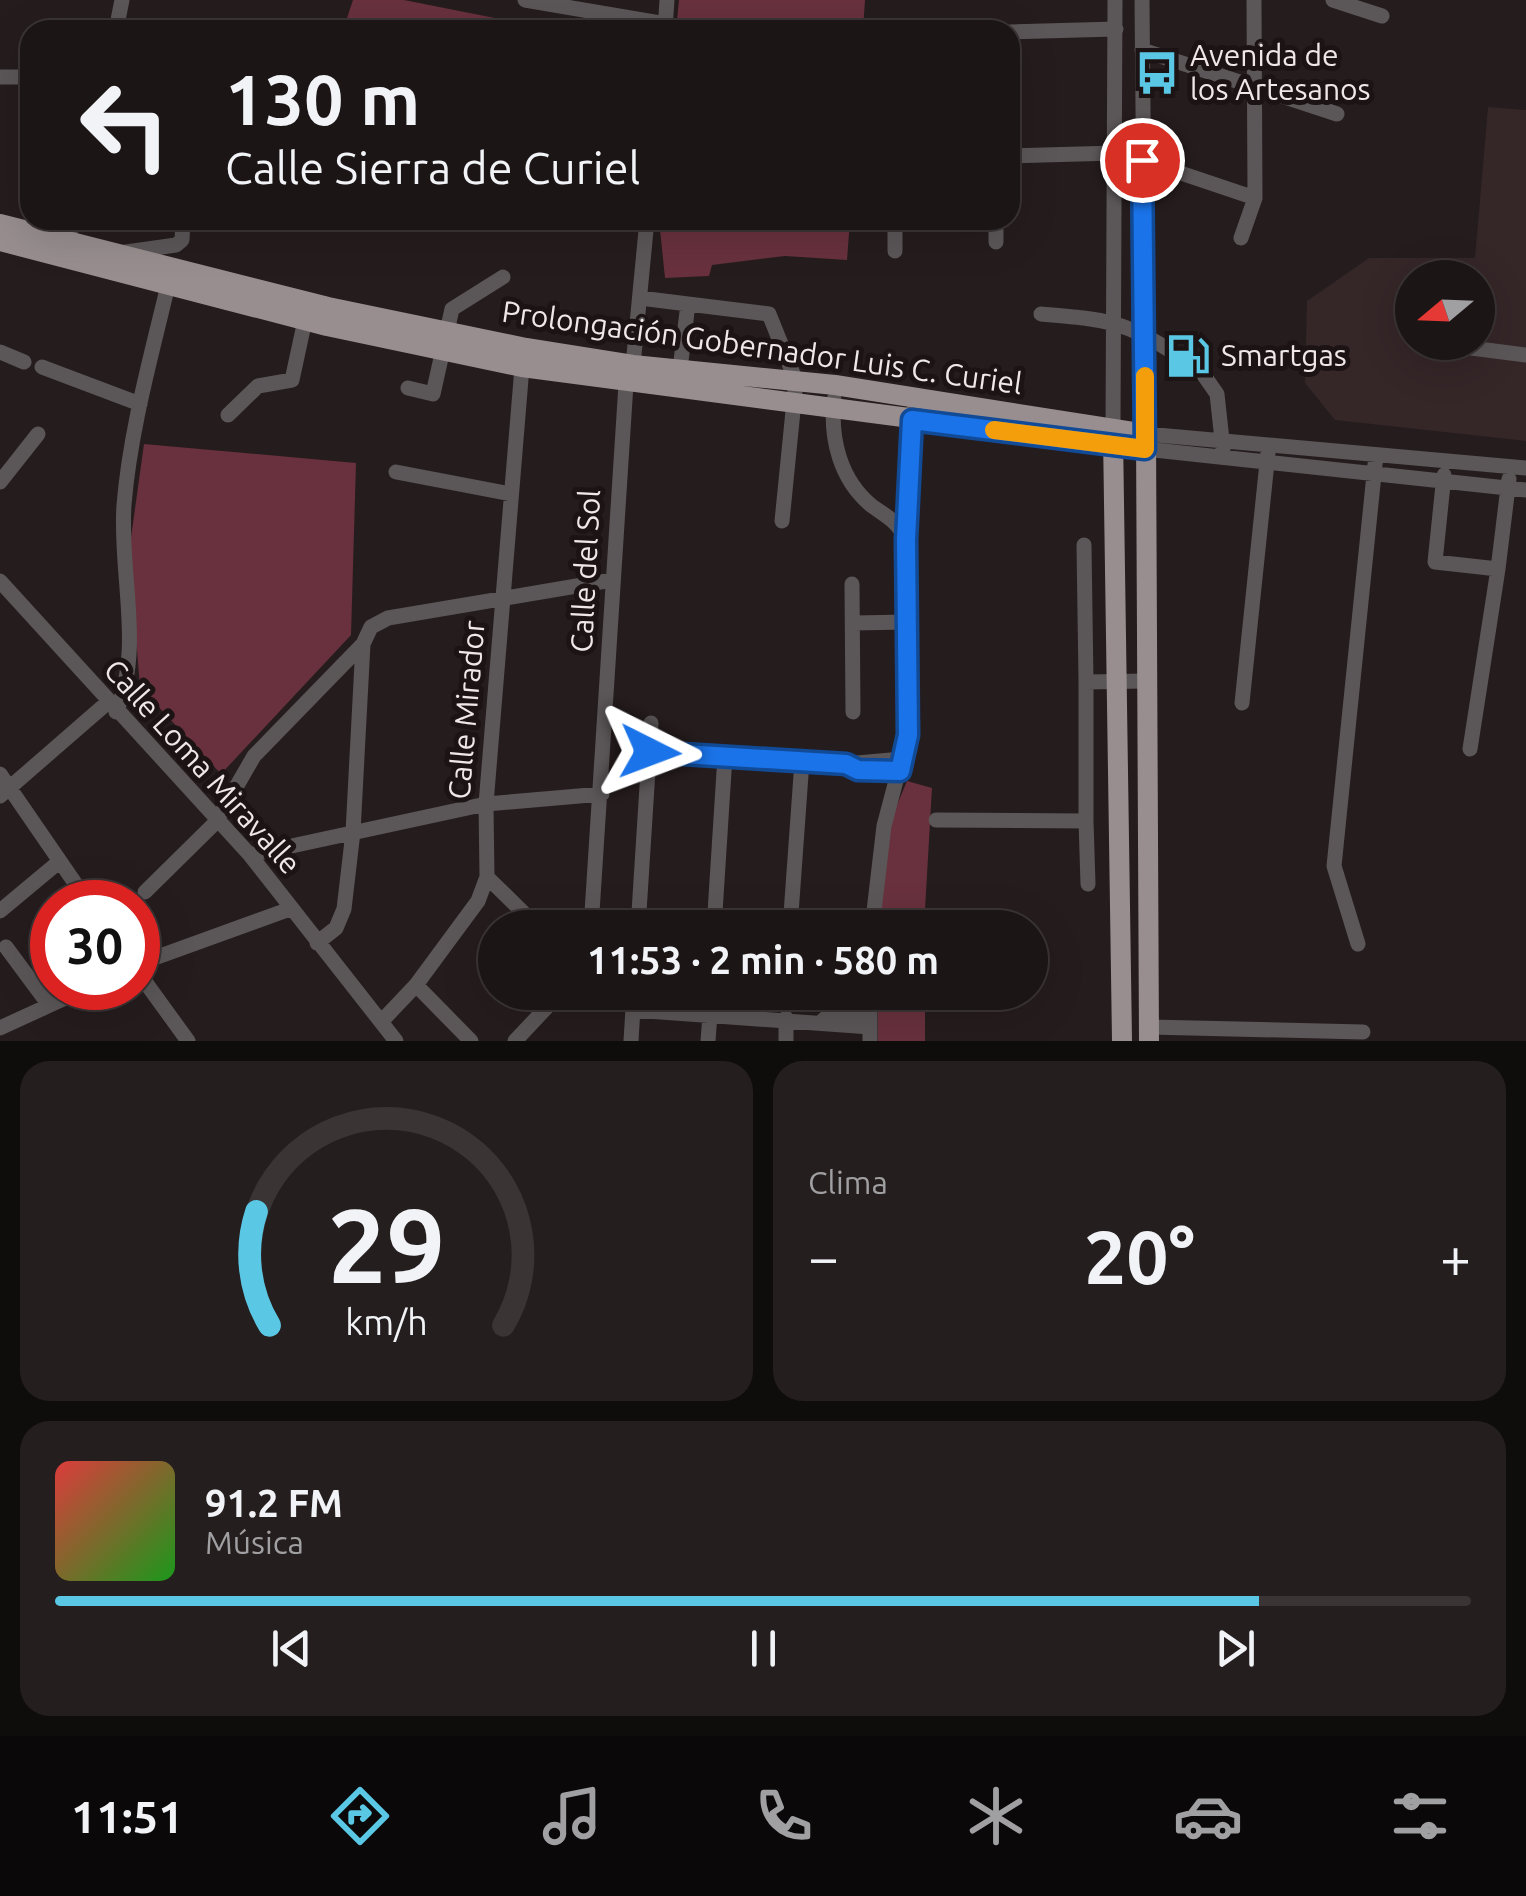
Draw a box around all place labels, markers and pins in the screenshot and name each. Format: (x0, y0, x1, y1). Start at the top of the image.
place label: Avenida de los Artesanos (1190, 38, 1371, 106)
bus stop icon: Avenida de los Artesanos (1133, 49, 1181, 97)
pin (1100, 118, 1185, 203)
fuel station icon: Smartgas (1164, 332, 1212, 380)
place label: Smartgas (1221, 338, 1347, 372)

